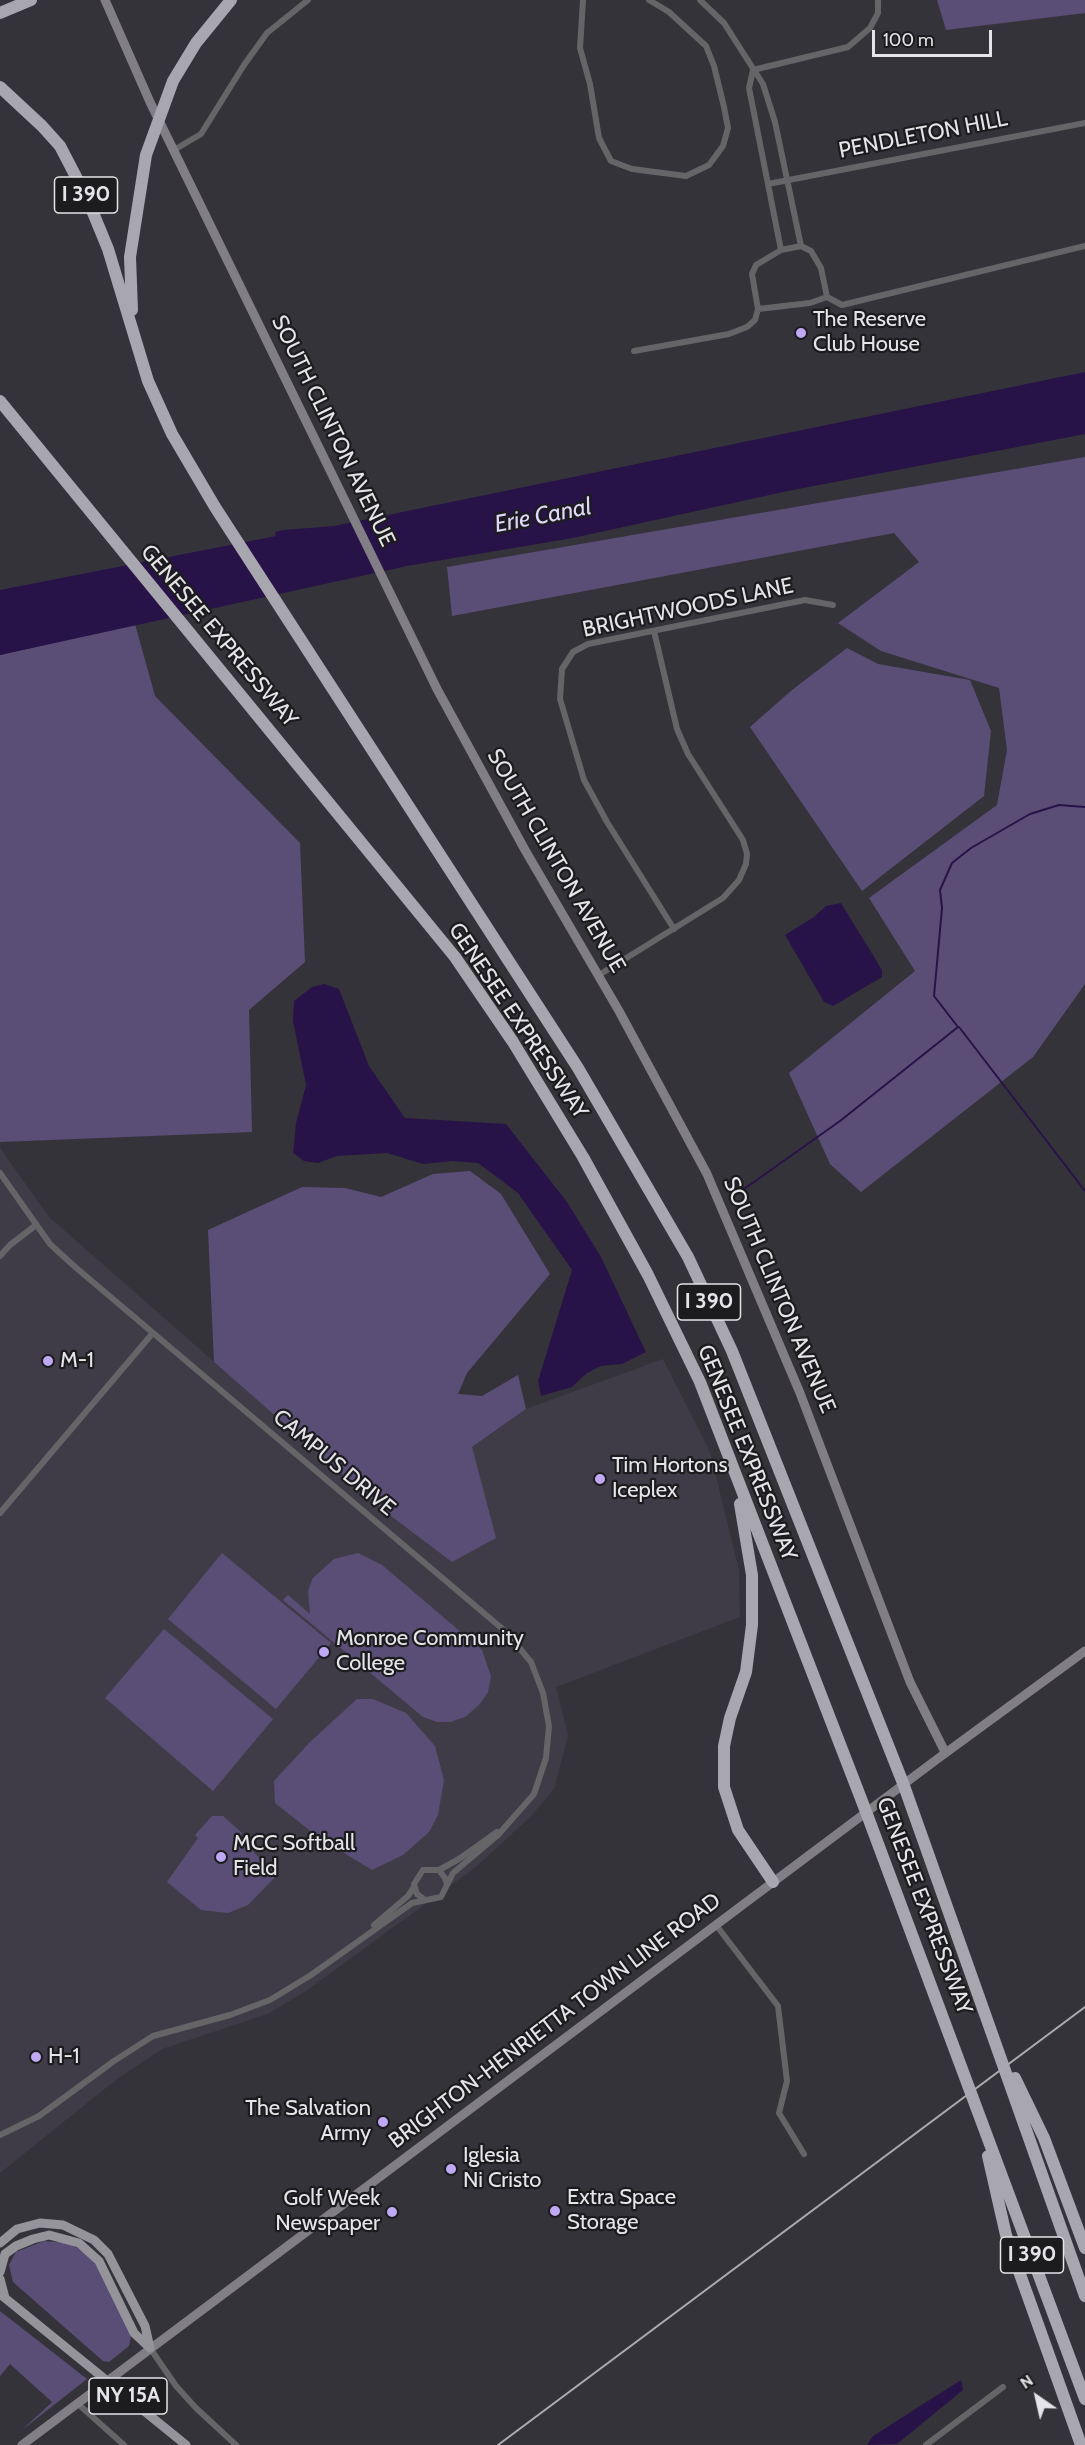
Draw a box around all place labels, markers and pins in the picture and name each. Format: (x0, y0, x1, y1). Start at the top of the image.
place label: The Reserve Club House (813, 307, 926, 358)
marker: The Reserve Club House (794, 326, 808, 340)
place label: M-1 (60, 1348, 94, 1374)
marker: M-1 (41, 1354, 55, 1368)
place label: Tim Hortons Iceplex (612, 1453, 728, 1504)
marker: Tim Hortons Iceplex (593, 1472, 607, 1486)
place label: Monroe Community College (336, 1626, 524, 1678)
marker: Monroe Community College (317, 1645, 331, 1659)
place label: MCC Softball Field (233, 1831, 355, 1882)
marker: MCC Softball Field (214, 1850, 228, 1864)
place label: H-1 (48, 2044, 80, 2070)
marker: H-1 (29, 2050, 43, 2064)
place label: The Salvation Army (245, 2096, 371, 2148)
marker: The Salvation Army (376, 2115, 390, 2129)
place label: Iglesia Ni Cristo (463, 2143, 541, 2194)
marker: Iglesia Ni Cristo (444, 2162, 458, 2176)
place label: Extra Space Storage (567, 2185, 676, 2236)
place label: Golf Week Newspaper (275, 2186, 380, 2238)
marker: Extra Space Storage (548, 2204, 562, 2218)
marker: Golf Week Newspaper (385, 2205, 399, 2219)

